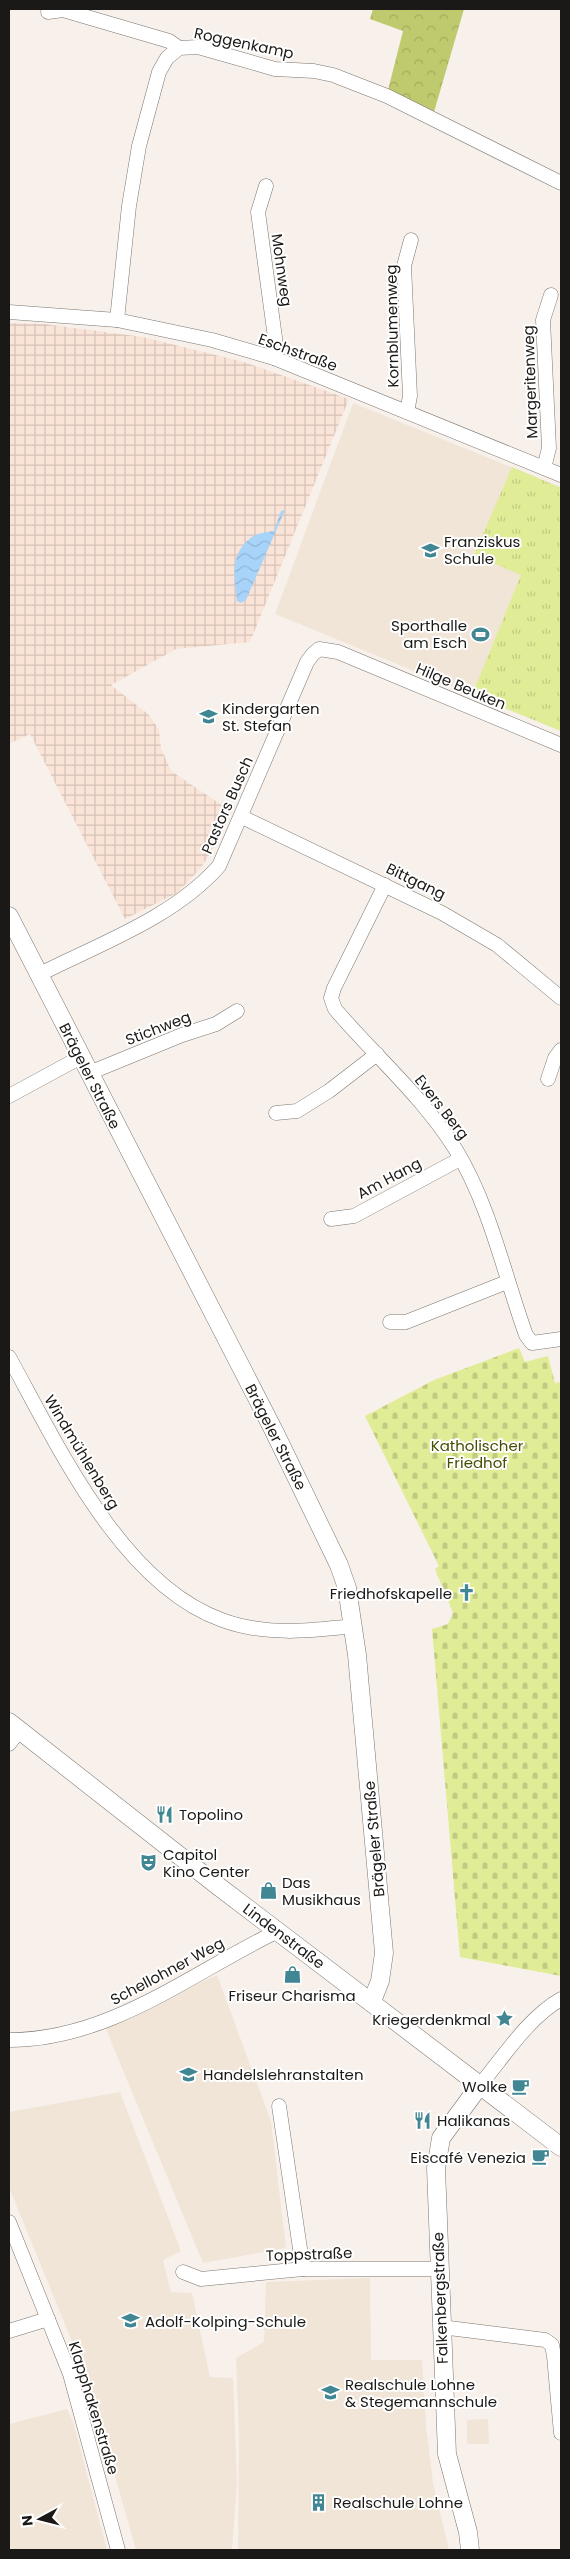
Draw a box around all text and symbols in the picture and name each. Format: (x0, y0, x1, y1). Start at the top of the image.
street label: Roggenkamp (192, 22, 296, 64)
street label: Mohnweg (266, 232, 298, 308)
street label: Kornblumenweg (380, 264, 404, 388)
street label: Margeritenweg (518, 325, 542, 439)
street label: Eschstraße (256, 328, 340, 376)
place label: Franziskus Schule (444, 531, 521, 569)
school or university icon: Franziskus Schule (420, 540, 440, 560)
place label: Sporthalle am Esch (391, 615, 467, 653)
sports icon: Sporthalle am Esch (471, 624, 491, 644)
street label: Hilge Beuken (413, 658, 509, 714)
place label: Kindergarten St. Stefan (222, 698, 320, 736)
school or university icon: Kindergarten St. Stefan (198, 707, 218, 727)
street label: Pastors Busch (196, 753, 258, 857)
street label: Bittgang (383, 858, 449, 904)
street label: Stichweg (122, 1006, 194, 1050)
street label: Brägeler Straße (54, 1019, 126, 1133)
street label: Evers Berg (410, 1070, 474, 1144)
street label: Am Hang (353, 1152, 425, 1204)
street label: Brägeler Straße (240, 1380, 312, 1494)
street label: Windmühlenberg (39, 1391, 125, 1513)
park label: Katholischer Friedhof (431, 1435, 524, 1473)
place label: Friedhofskapelle (330, 1583, 452, 1604)
church icon: Friedhofskapelle (456, 1583, 476, 1603)
street label: Brägeler Straße (358, 1780, 390, 1898)
restaurant icon: Topolino (155, 1804, 175, 1824)
place label: Topolino (179, 1804, 243, 1825)
place label: Capitol Kino Center (163, 1844, 250, 1882)
theatre icon: Capitol Kino Center (139, 1853, 159, 1873)
place label: Das Musikhaus (282, 1872, 361, 1910)
shop icon: Das Musikhaus (258, 1881, 278, 1901)
street label: Lindenstraße (239, 1898, 329, 1974)
street label: Schellohner Weg (106, 1932, 228, 2010)
shop icon: Friseur Charisma (282, 1964, 302, 1984)
place label: Friseur Charisma (228, 1985, 356, 2006)
place label: Kriegerdenkmal (372, 2009, 491, 2030)
place icon: Kriegerdenkmal (495, 2009, 515, 2029)
school or university icon: Handelslehranstalten (179, 2064, 199, 2084)
place label: Handelslehranstalten (203, 2064, 364, 2085)
place label: Wolke (462, 2076, 507, 2097)
cafe icon: Wolke (511, 2076, 531, 2096)
restaurant icon: Halikanas (413, 2110, 433, 2130)
place label: Halikanas (437, 2110, 511, 2131)
place label: Eiscafé Venezia (410, 2147, 526, 2168)
cafe icon: Eiscafé Venezia (530, 2147, 550, 2167)
street label: Falkenbergstraße (427, 2232, 453, 2364)
street label: Toppstraße (265, 2242, 353, 2266)
school or university icon: Adolf-Kolping-Schule (121, 2311, 141, 2331)
place label: Adolf-Kolping-Schule (145, 2311, 306, 2332)
street label: Klapphakenstraße (64, 2339, 124, 2477)
place label: Realschule Lohne & Stegemannschule (345, 2374, 497, 2412)
school or university icon: Realschule Lohne & Stegemannschule (321, 2383, 341, 2403)
building icon: Realschule Lohne (309, 2492, 329, 2512)
place label: Realschule Lohne (333, 2492, 463, 2513)
north arrow (15, 2494, 65, 2544)
text: N (17, 2514, 38, 2527)

